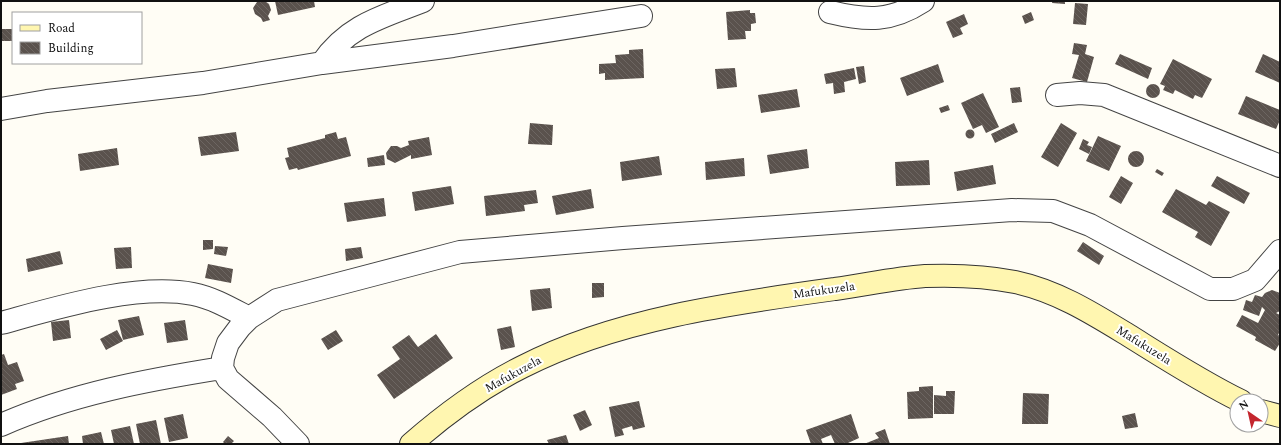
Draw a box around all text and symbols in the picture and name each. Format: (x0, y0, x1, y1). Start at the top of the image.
legend (12, 12, 142, 64)
text: Road (48, 19, 75, 38)
text: Building (48, 39, 94, 58)
street label: Mafukuzela (792, 277, 856, 304)
street label: Mafukuzela (1112, 321, 1175, 370)
street label: Mafukuzela (481, 351, 545, 398)
north arrow (1229, 393, 1269, 433)
text: N (1235, 396, 1252, 415)

